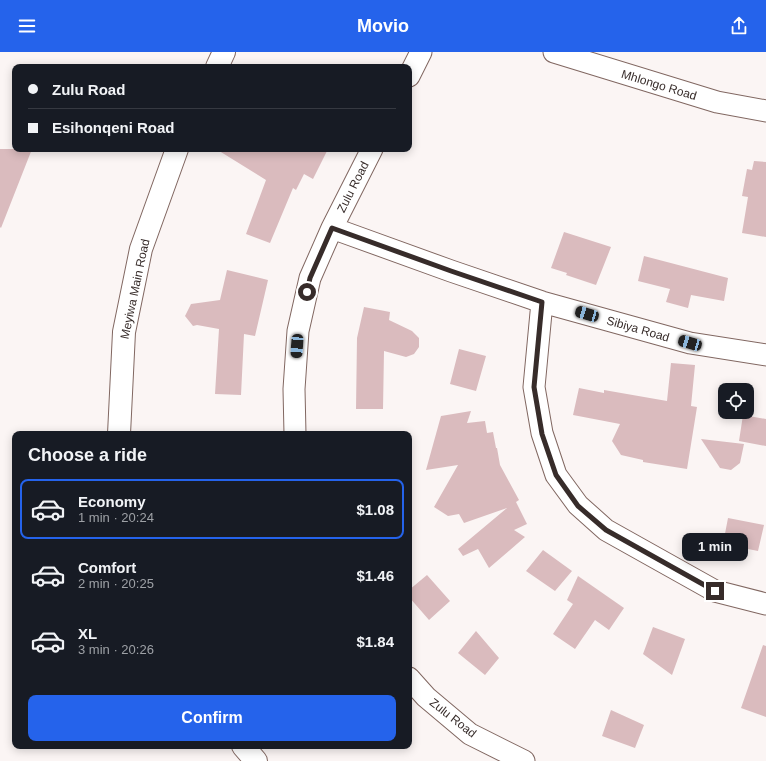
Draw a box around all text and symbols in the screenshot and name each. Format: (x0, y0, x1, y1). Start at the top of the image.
icon: menu (16, 15, 38, 37)
icon: share (728, 15, 750, 37)
text: Movio (357, 16, 409, 36)
street label: Mhlongo Road (620, 67, 698, 103)
text: Zulu Road (52, 81, 125, 98)
text: Esihonqeni Road (52, 119, 175, 136)
street label: Zulu Road (334, 159, 372, 215)
street label: Meyiwa Main Road (118, 238, 152, 340)
route start (298, 283, 316, 301)
car (574, 305, 600, 323)
street label: Sibiya Road (605, 313, 671, 345)
car (290, 334, 304, 358)
car (677, 334, 703, 352)
map controls (718, 383, 754, 419)
button: locate (718, 383, 754, 419)
text: Choose a ride (28, 445, 147, 465)
icon: car (30, 491, 66, 527)
text: Economy (78, 493, 146, 510)
text: $1.08 (356, 501, 394, 518)
text: 1 min · 20:24 (78, 510, 154, 525)
callout: 1 min (682, 533, 748, 561)
text: 1 min (698, 539, 732, 554)
icon: car (30, 557, 66, 593)
text: Comfort (78, 559, 136, 576)
text: $1.46 (356, 567, 394, 584)
text: 2 min · 20:25 (78, 576, 154, 591)
route end (706, 582, 724, 600)
icon: car (30, 623, 66, 659)
text: XL (78, 625, 97, 642)
text: $1.84 (356, 633, 394, 650)
text: 3 min · 20:26 (78, 642, 154, 657)
button: Confirm (28, 695, 396, 741)
street label: Zulu Road (427, 695, 479, 741)

